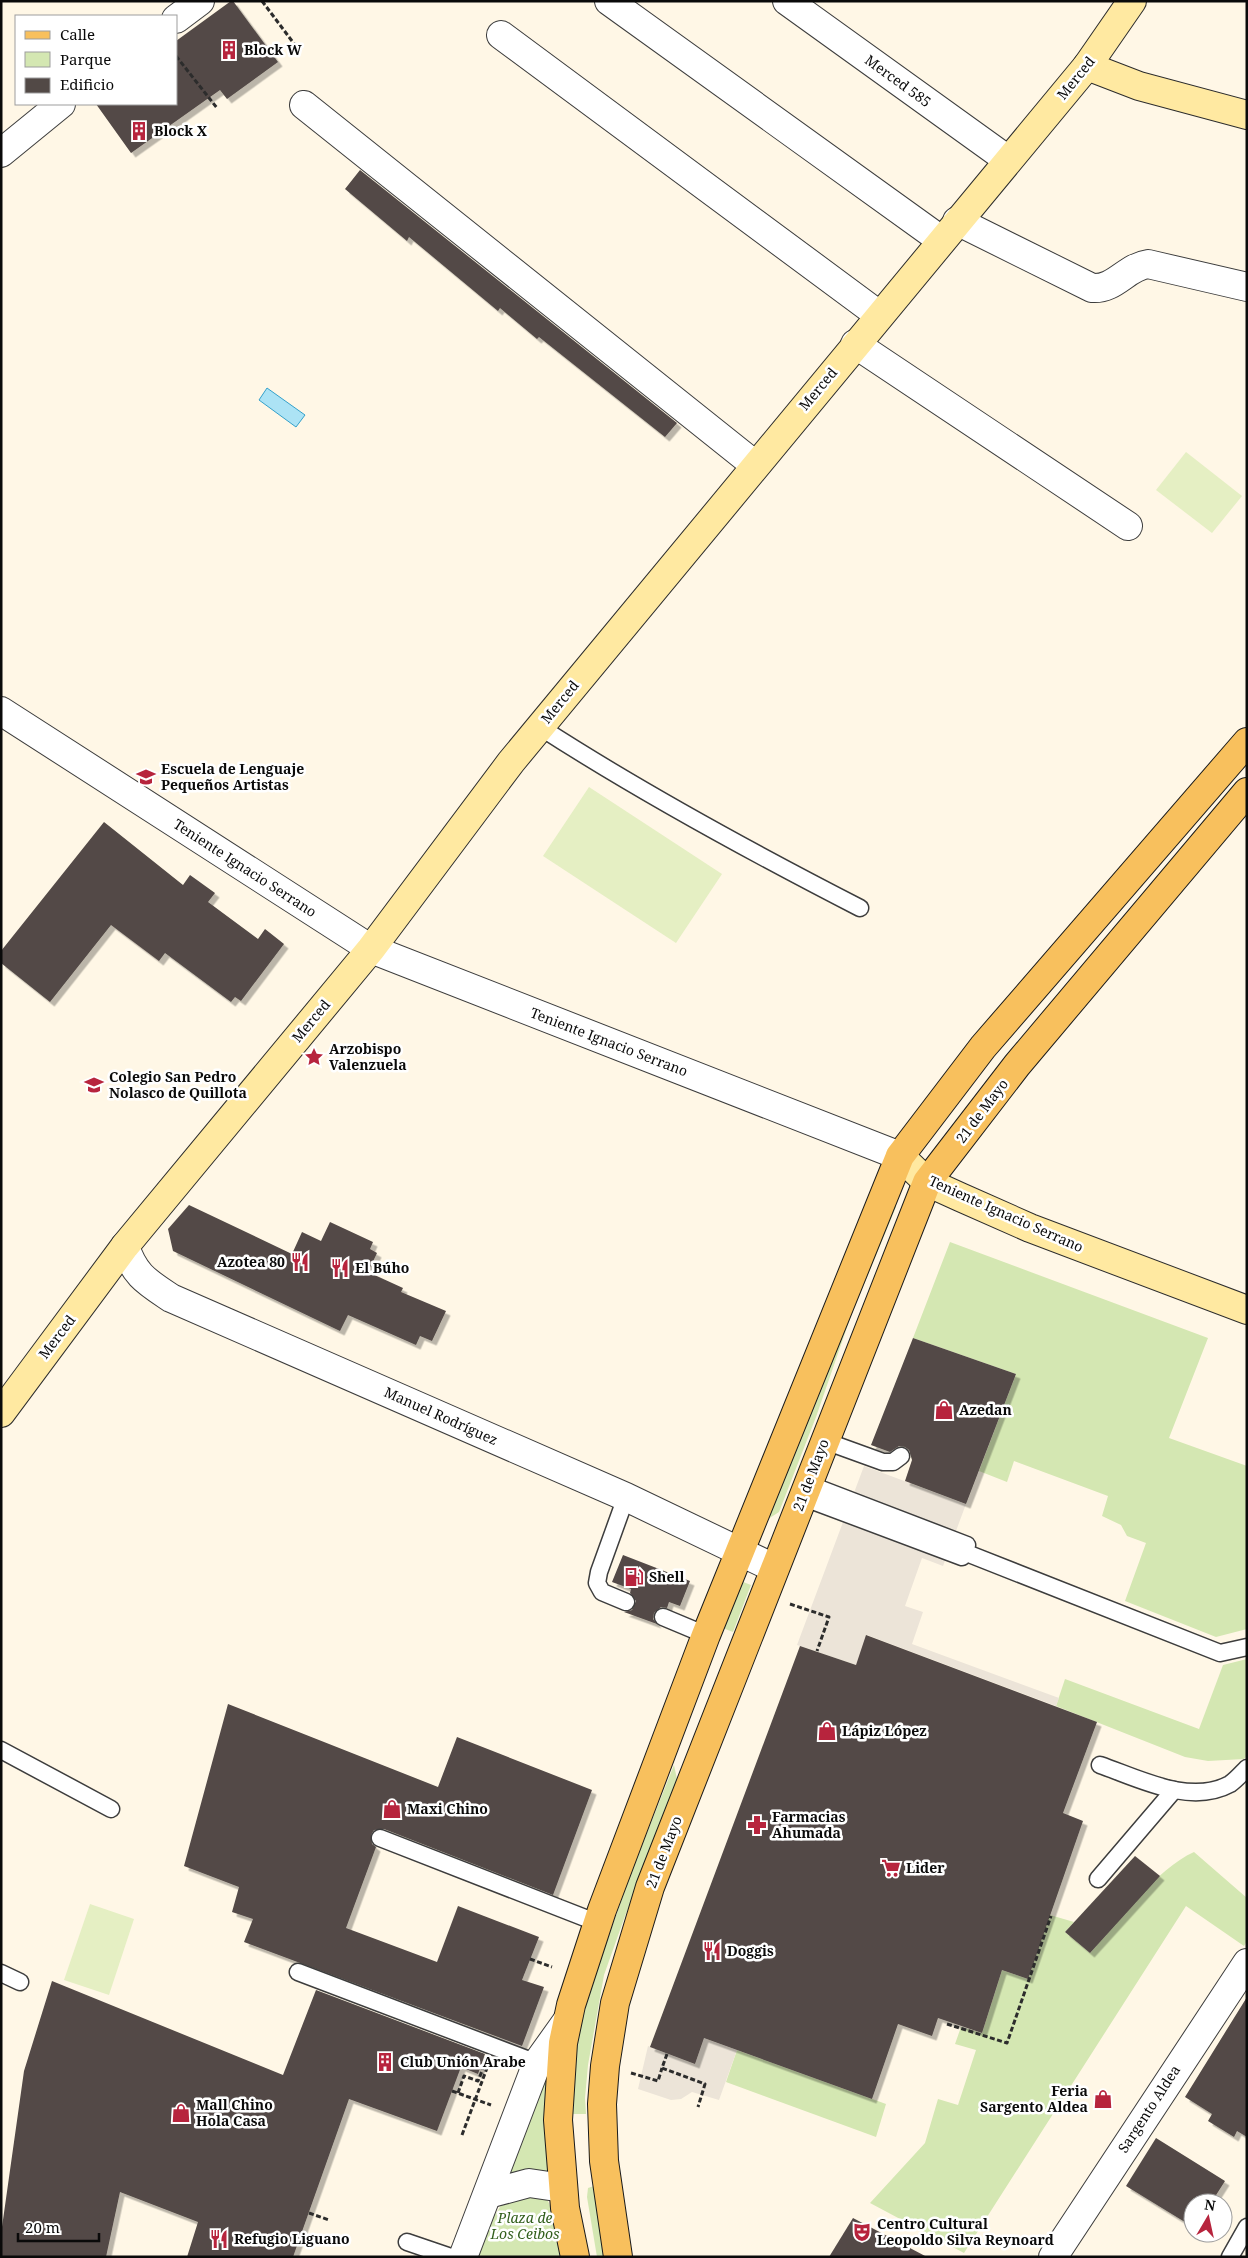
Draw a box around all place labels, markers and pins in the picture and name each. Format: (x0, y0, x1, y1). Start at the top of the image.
building icon: Block W (218, 39, 240, 61)
place label: Block W (244, 40, 302, 59)
building icon: Block X (128, 120, 150, 142)
place label: Block X (154, 121, 208, 140)
place label: Escuela de Lenguaje Pequeños Artistas (161, 759, 304, 794)
school or university icon: Escuela de Lenguaje Pequeños Artistas (135, 766, 157, 788)
place label: Arzobispo Valenzuela (329, 1039, 407, 1074)
place icon: Arzobispo Valenzuela (303, 1046, 325, 1068)
place label: Colegio San Pedro Nolasco de Quillota (109, 1067, 247, 1102)
school or university icon: Colegio San Pedro Nolasco de Quillota (83, 1074, 105, 1096)
restaurant icon: Azotea 80 (289, 1251, 311, 1273)
place label: Azotea 80 (217, 1252, 285, 1271)
restaurant icon: El Búho (329, 1257, 351, 1279)
place label: El Búho (355, 1258, 409, 1277)
shop icon: Azedan (933, 1399, 955, 1421)
place label: Azedan (959, 1400, 1012, 1419)
fuel station icon: Shell (623, 1566, 645, 1588)
place label: Shell (649, 1567, 684, 1586)
shop icon: Lápiz López (816, 1720, 838, 1742)
place label: Lápiz López (842, 1721, 927, 1740)
shop icon: Maxi Chino (381, 1798, 403, 1820)
place label: Maxi Chino (407, 1799, 488, 1818)
place label: Farmacias Ahumada (772, 1807, 846, 1842)
pharmacy icon: Farmacias Ahumada (746, 1814, 768, 1836)
supermarket icon: Lider (880, 1857, 902, 1879)
place label: Lider (906, 1858, 945, 1877)
restaurant icon: Doggis (701, 1940, 723, 1962)
place label: Doggis (727, 1941, 774, 1960)
building icon: Club Unión Arabe (374, 2051, 396, 2073)
place label: Club Unión Arabe (400, 2052, 526, 2071)
place label: Feria Sargento Aldea (980, 2081, 1088, 2116)
shop icon: Feria Sargento Aldea (1092, 2088, 1114, 2110)
place label: Mall Chino Hola Casa (196, 2095, 273, 2130)
shop icon: Mall Chino Hola Casa (170, 2102, 192, 2124)
place label: Centro Cultural Leopoldo Silva Reynoard (877, 2214, 1054, 2249)
theatre icon: Centro Cultural Leopoldo Silva Reynoard (851, 2221, 873, 2243)
restaurant icon: Refugio Liguano (208, 2228, 230, 2250)
place label: Refugio Liguano (234, 2229, 350, 2248)

